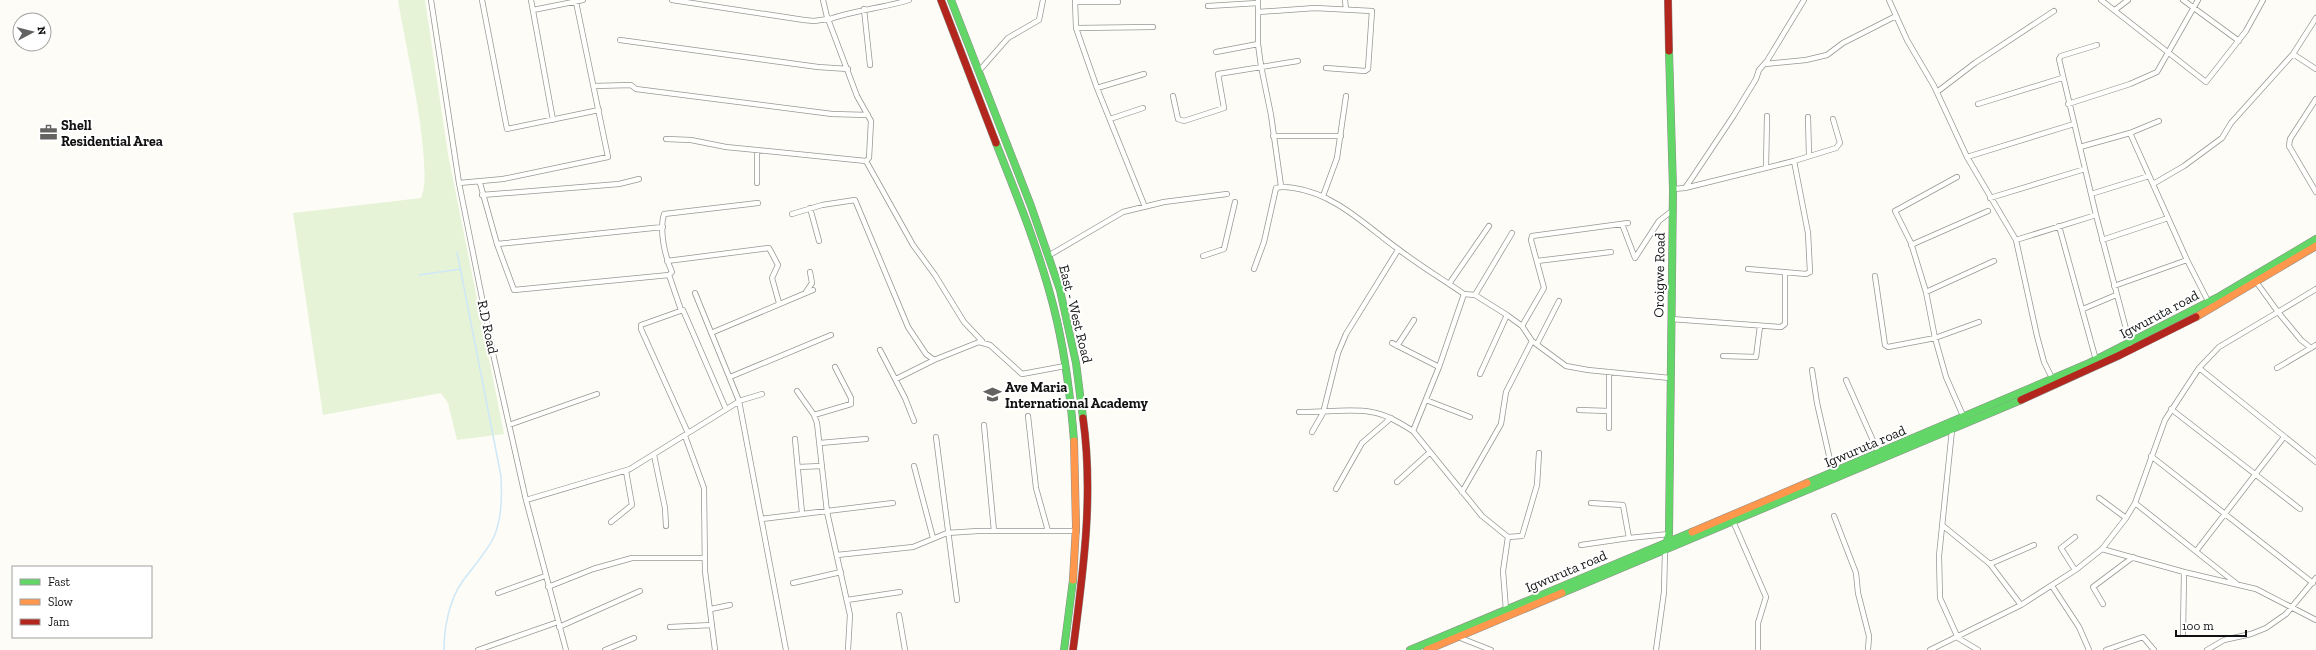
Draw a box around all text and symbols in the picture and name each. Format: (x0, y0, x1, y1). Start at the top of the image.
north arrow (12, 12, 52, 52)
text: N (34, 26, 48, 36)
place label: Shell Residential Area (61, 117, 163, 150)
office icon: Shell Residential Area (38, 123, 58, 143)
street label: Oroigwe Road (1650, 232, 1669, 318)
street label: East - West Road (1055, 263, 1096, 365)
street label: Igwuruta road (2117, 286, 2202, 342)
street label: R.D Road (474, 299, 502, 356)
place label: Ave Maria International Academy (1005, 379, 1149, 412)
school or university icon: Ave Maria International Academy (982, 385, 1002, 405)
street label: Igwuruta road (1822, 422, 1909, 471)
street label: Igwuruta road (1523, 547, 1610, 596)
legend (12, 566, 152, 638)
text: Fast (48, 575, 71, 589)
text: Slow (48, 595, 74, 609)
scale bar (2176, 612, 2246, 638)
text: Jam (48, 615, 70, 629)
text: 100 m (2182, 619, 2214, 633)

